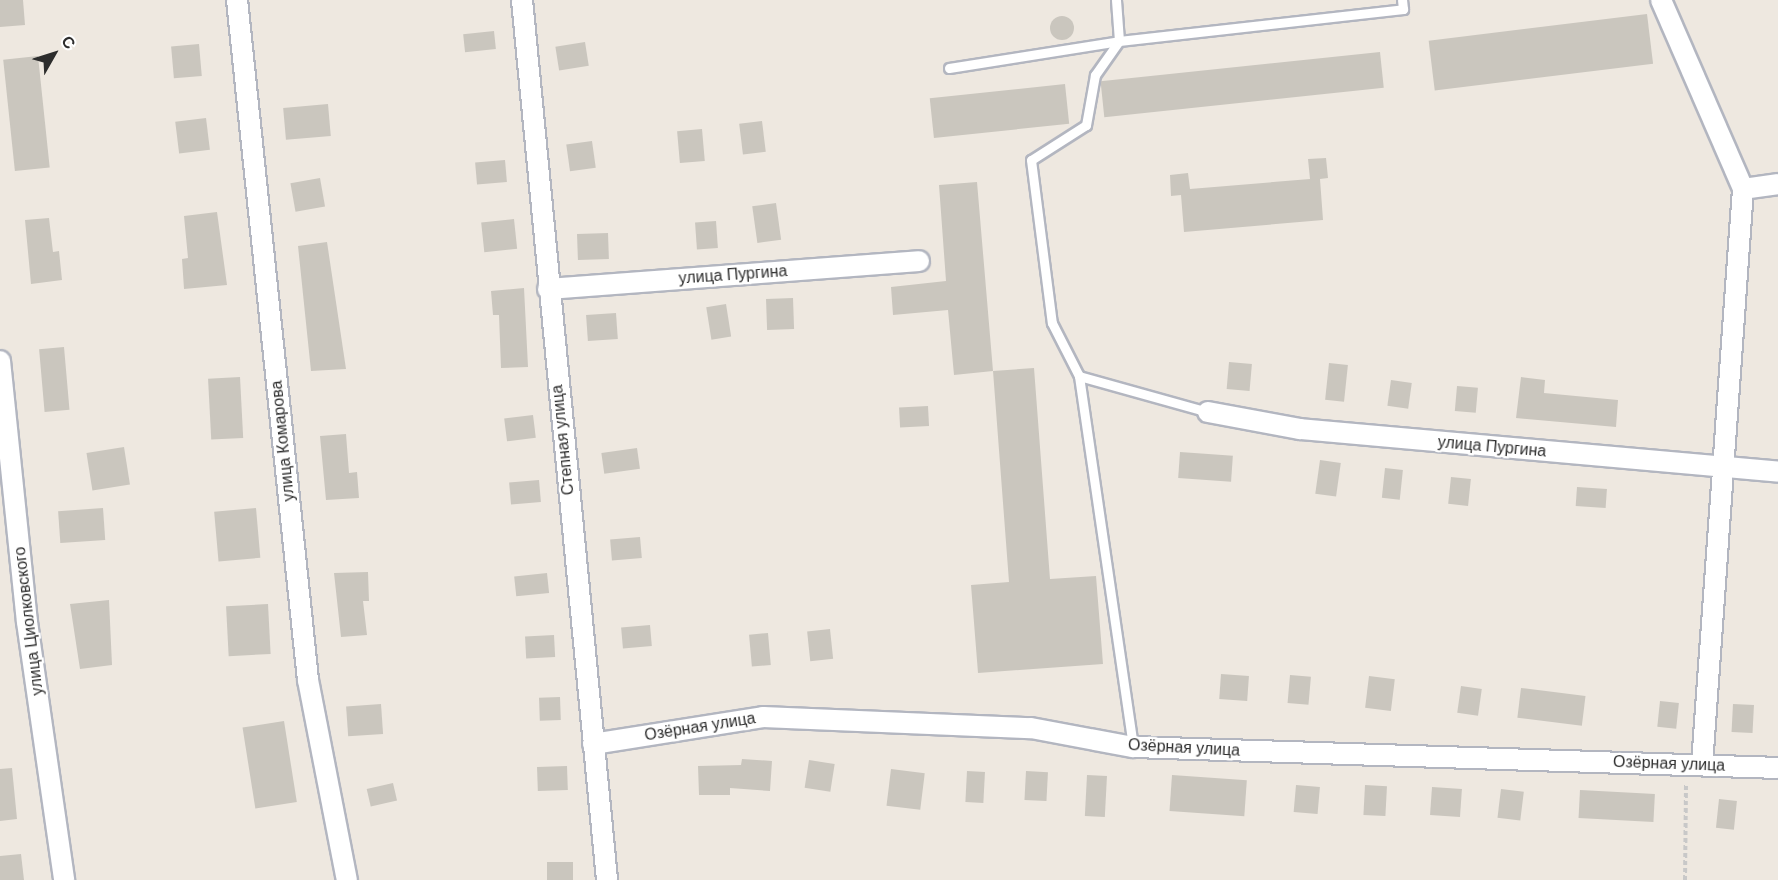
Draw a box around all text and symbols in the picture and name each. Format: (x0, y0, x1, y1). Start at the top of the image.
north arrow (24, 24, 84, 84)
text: С (57, 31, 80, 53)
street label: улица Пургина (678, 262, 788, 288)
street label: улица Комарова (267, 380, 299, 502)
street label: Степная улица (548, 384, 578, 496)
street label: улица Пургина (1437, 433, 1547, 461)
street label: улица Циолковского (10, 546, 48, 696)
street label: Озёрная улица (643, 709, 757, 745)
street label: Озёрная улица (1127, 735, 1241, 761)
street label: Озёрная улица (1613, 752, 1725, 776)

